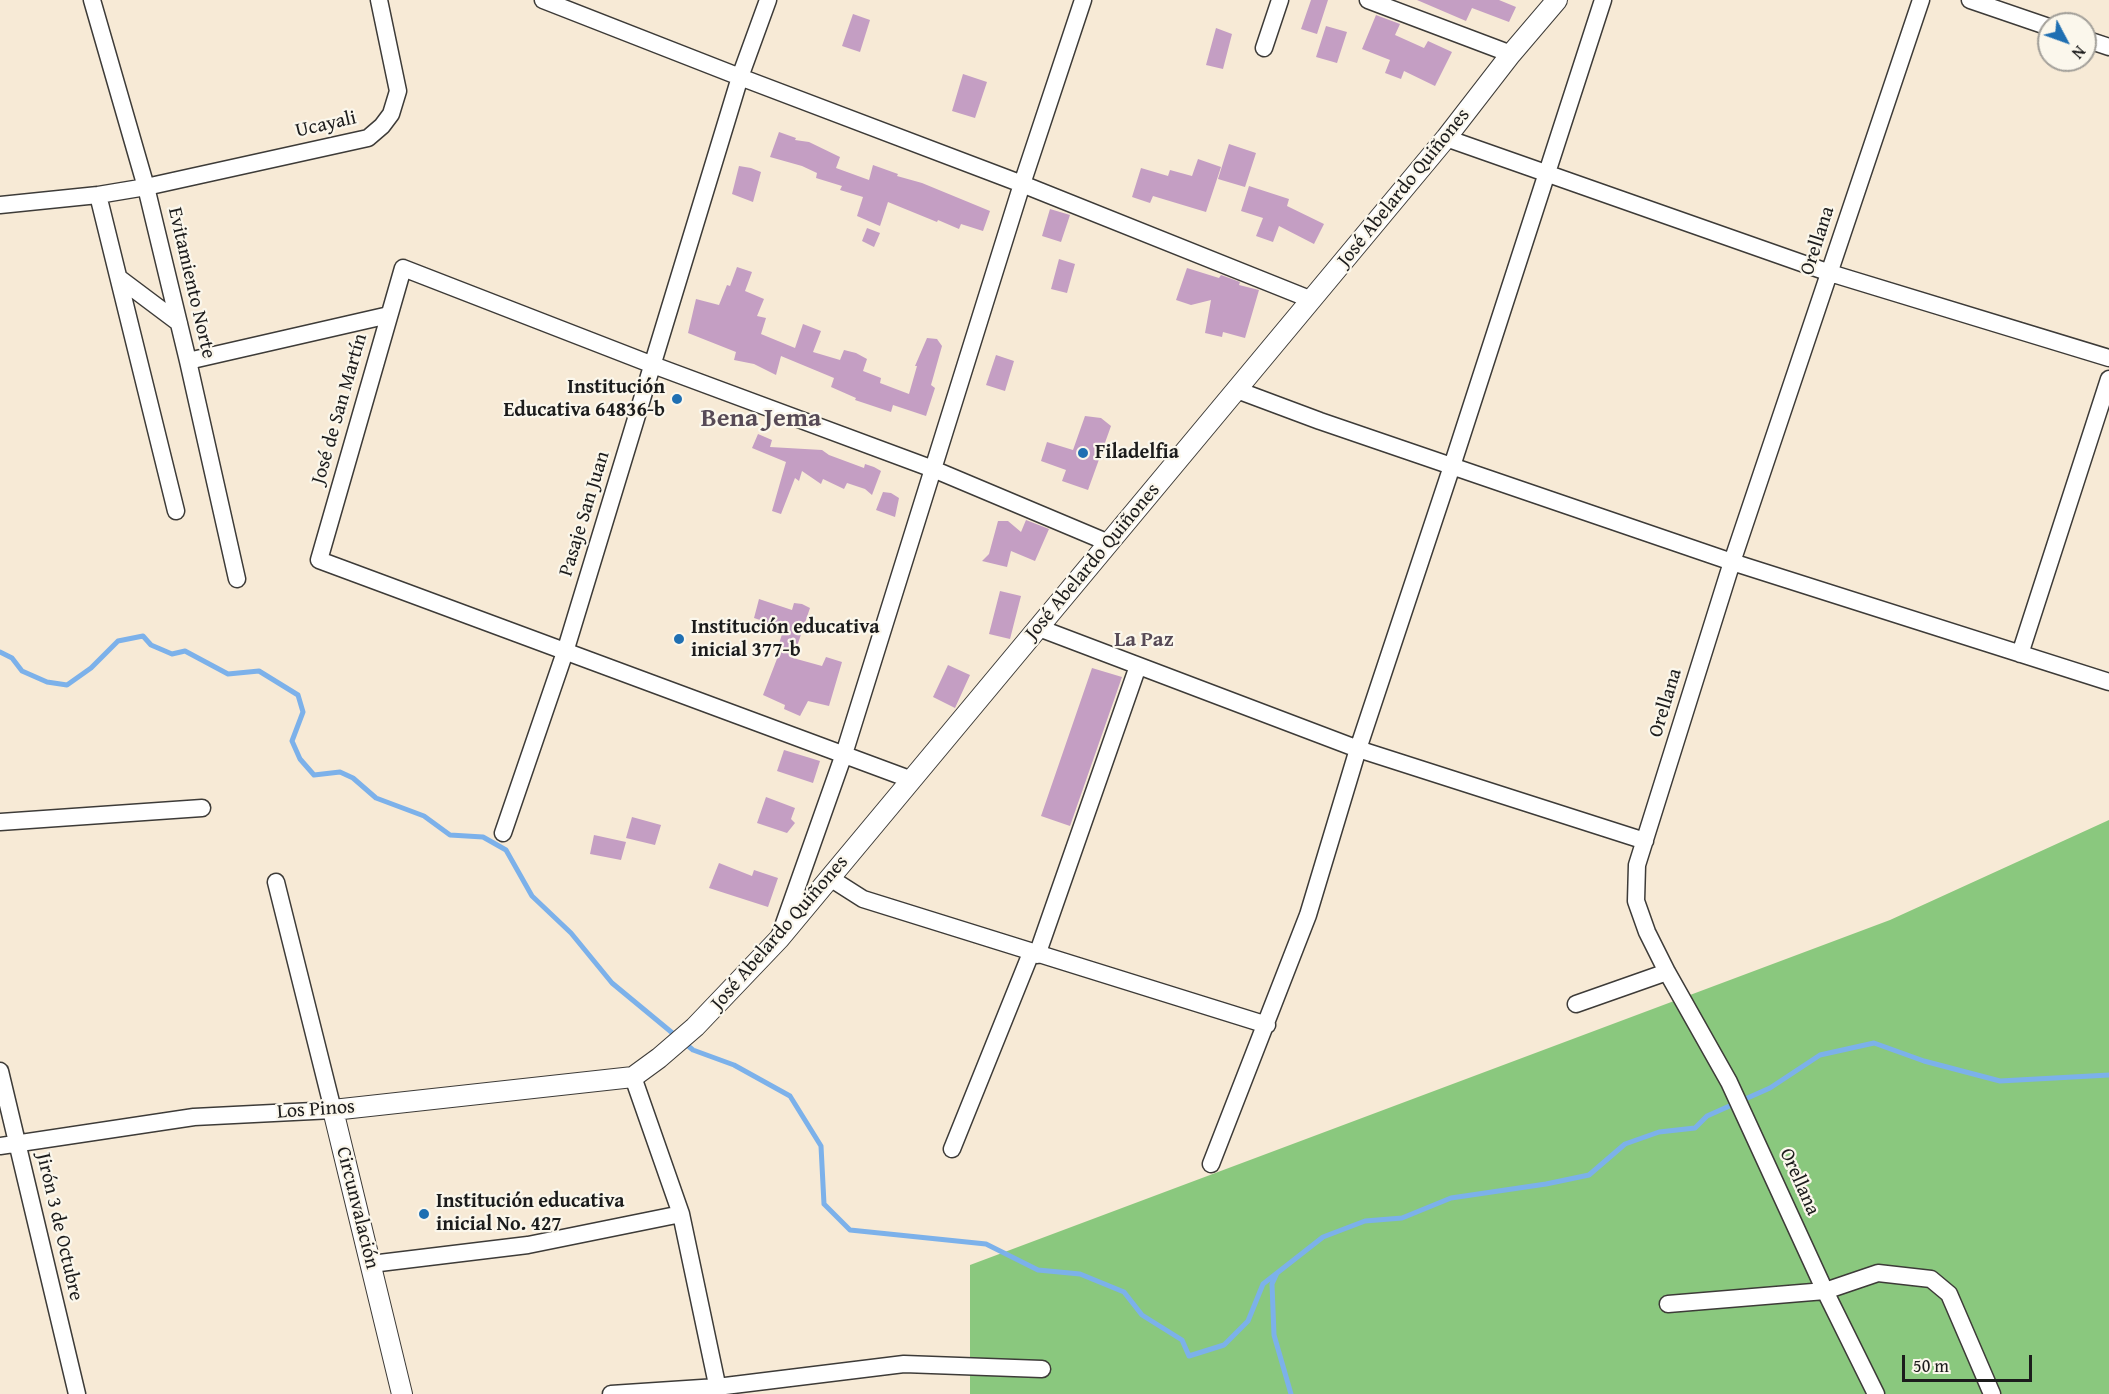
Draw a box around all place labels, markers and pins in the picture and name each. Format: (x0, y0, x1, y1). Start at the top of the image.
place label: Institución Educativa 64836-b (504, 376, 665, 423)
marker: Institución Educativa 64836-b (670, 392, 684, 406)
place label: Filadelfia (1095, 441, 1179, 465)
marker: Filadelfia (1076, 446, 1090, 460)
place label: Institución educativa inicial 377-b (691, 616, 879, 663)
marker: Institución educativa inicial 377-b (672, 632, 686, 646)
place label: Institución educativa inicial No. 427 (436, 1190, 624, 1237)
marker: Institución educativa inicial No. 427 (417, 1207, 431, 1221)

